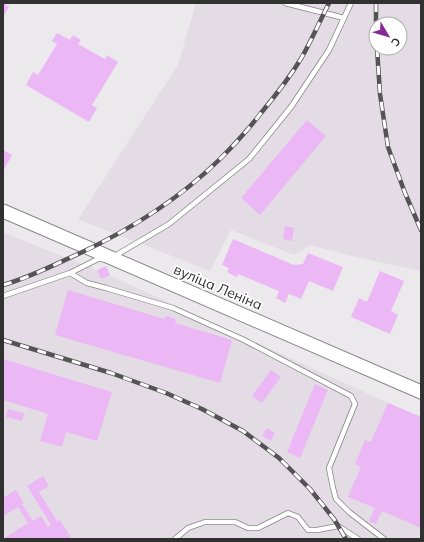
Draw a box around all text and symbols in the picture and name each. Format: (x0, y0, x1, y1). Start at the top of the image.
north arrow (368, 16, 408, 56)
text: С (388, 35, 404, 50)
street label: вуліца Леніна (171, 260, 265, 314)

